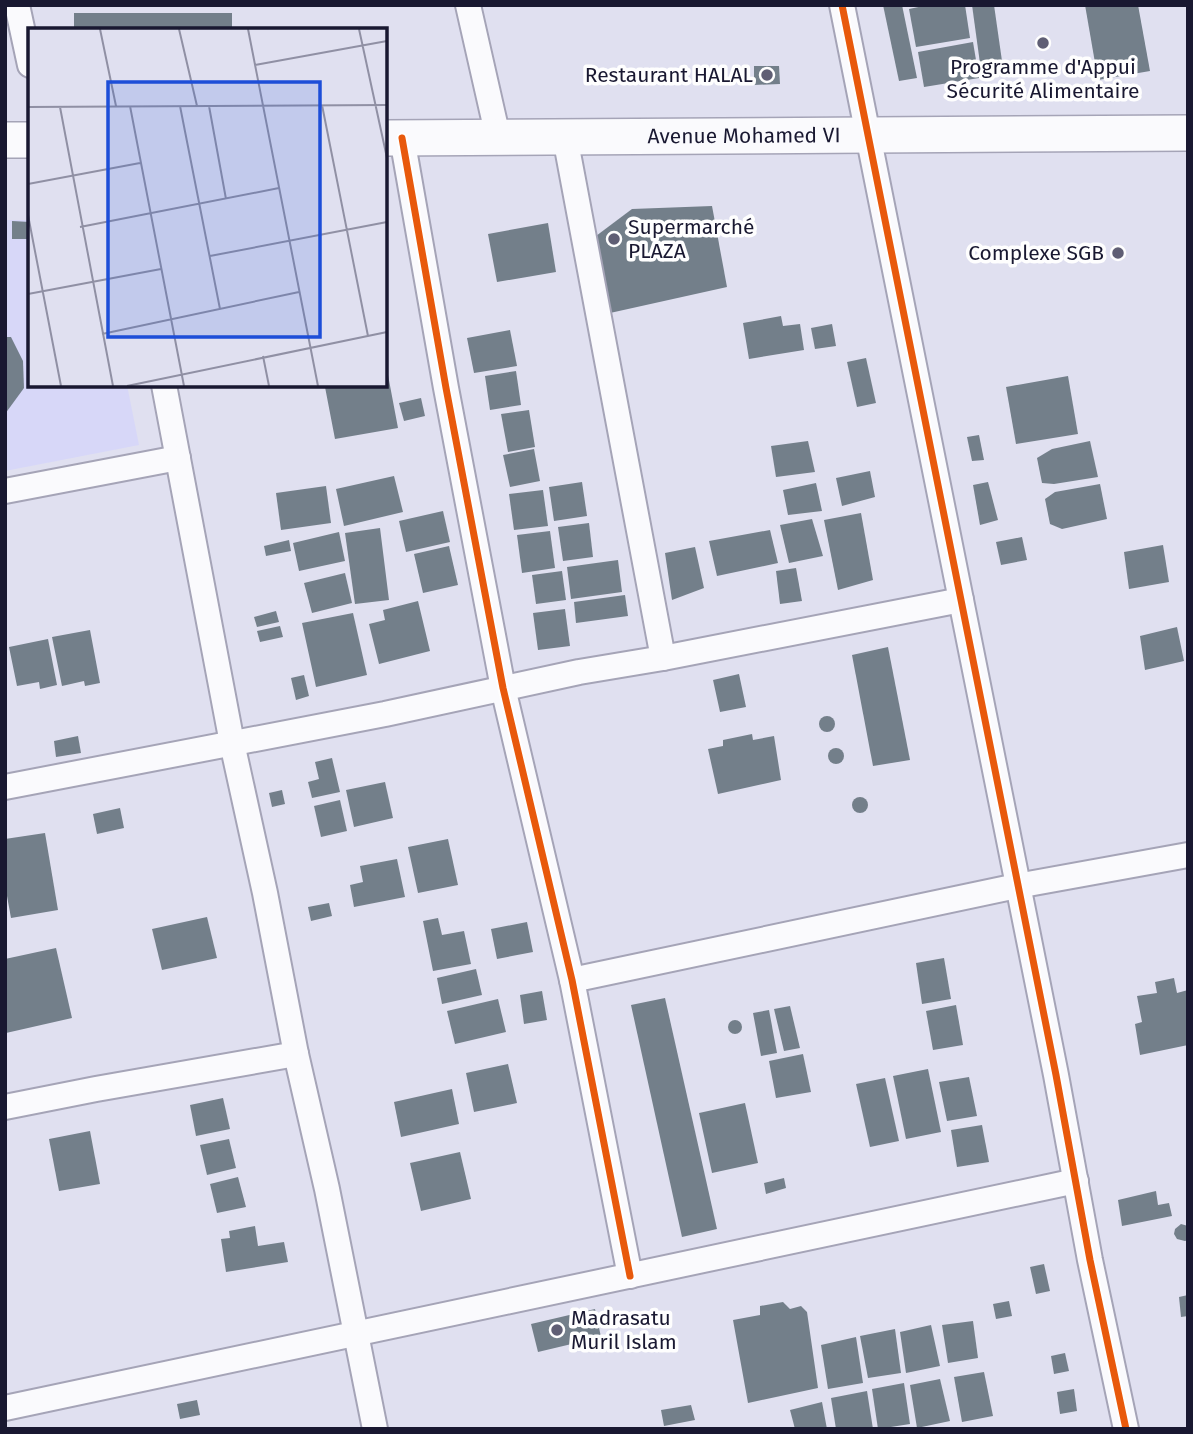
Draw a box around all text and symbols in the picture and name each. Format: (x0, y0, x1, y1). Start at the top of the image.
inset map (28, 28, 387, 387)
marker: Programme d'Appui Sécurité Alimentaire (1035, 35, 1051, 51)
place label: Programme d'Appui Sécurité Alimentaire (947, 54, 1139, 104)
place label: Restaurant HALAL (585, 62, 754, 88)
marker: Restaurant HALAL (759, 67, 775, 83)
street label: Avenue Mohamed VI (647, 122, 841, 149)
place label: Supermarché PLAZA (628, 214, 754, 264)
marker: Supermarché PLAZA (606, 231, 622, 247)
place label: Complexe SGB (968, 240, 1104, 266)
marker: Complexe SGB (1110, 245, 1126, 261)
place label: Madrasatu Muril Islam (571, 1305, 677, 1355)
marker: Madrasatu Muril Islam (549, 1322, 565, 1338)

